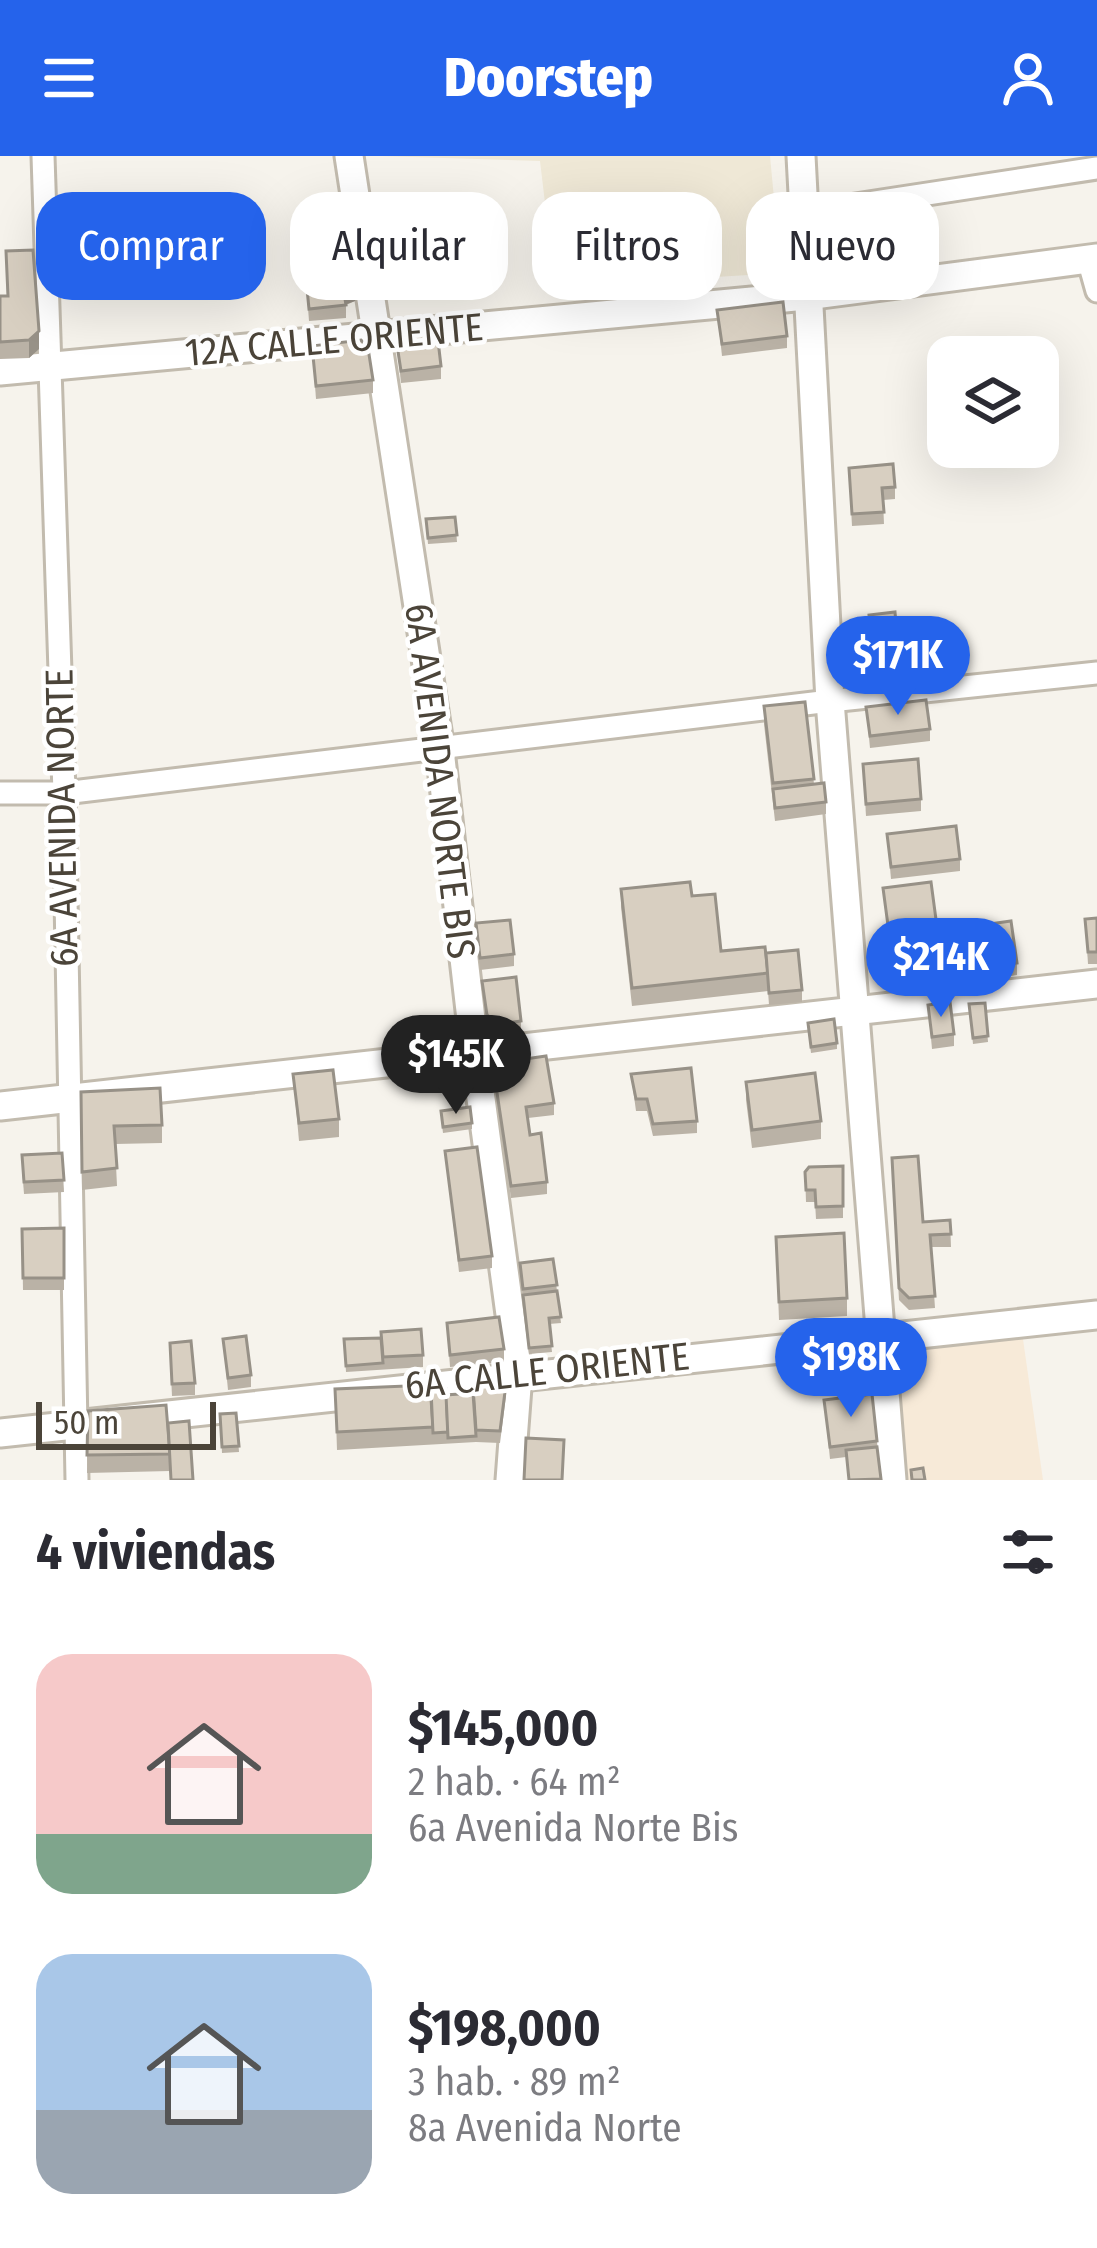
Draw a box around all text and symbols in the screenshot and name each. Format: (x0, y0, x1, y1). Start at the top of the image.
icon: menu (36, 45, 102, 111)
icon: person (995, 45, 1061, 111)
text: Doorstep (444, 46, 653, 110)
chip: Comprar (36, 192, 266, 300)
chip: Alquilar (290, 192, 508, 300)
chip: Filtros (532, 192, 722, 300)
chip: Nuevo (746, 192, 939, 300)
street label: 12A CALLE ORIENTE (183, 304, 485, 376)
map controls (927, 336, 1059, 468)
button: layers (927, 336, 1059, 468)
street label: 6A AVENIDA NORTE BIS (395, 601, 485, 961)
pin: $171K (814, 616, 982, 718)
text: $171K (853, 632, 943, 678)
street label: 6A AVENIDA NORTE (36, 669, 88, 967)
pin: $214K (857, 918, 1025, 1020)
text: $214K (893, 934, 989, 980)
pin: $145K (372, 1015, 540, 1117)
text: $145K (408, 1031, 504, 1077)
pin: $198K (767, 1318, 935, 1420)
street label: 6A CALLE ORIENTE (403, 1333, 691, 1409)
text: $198K (802, 1334, 900, 1380)
scale bar (36, 1396, 216, 1449)
text: 50 m (54, 1403, 119, 1443)
icon: filters (995, 1519, 1061, 1585)
text: 4 viviendas (36, 1521, 275, 1583)
text: $145,000 (408, 1697, 598, 1759)
icon: home (132, 1702, 276, 1846)
text: 2 hab. · 64 m² (408, 1759, 621, 1805)
text: 6a Avenida Norte Bis (408, 1805, 738, 1851)
text: $198,000 (408, 1997, 601, 2059)
icon: home (132, 2002, 276, 2146)
text: 3 hab. · 89 m² (408, 2059, 621, 2105)
text: 8a Avenida Norte (408, 2105, 682, 2151)

